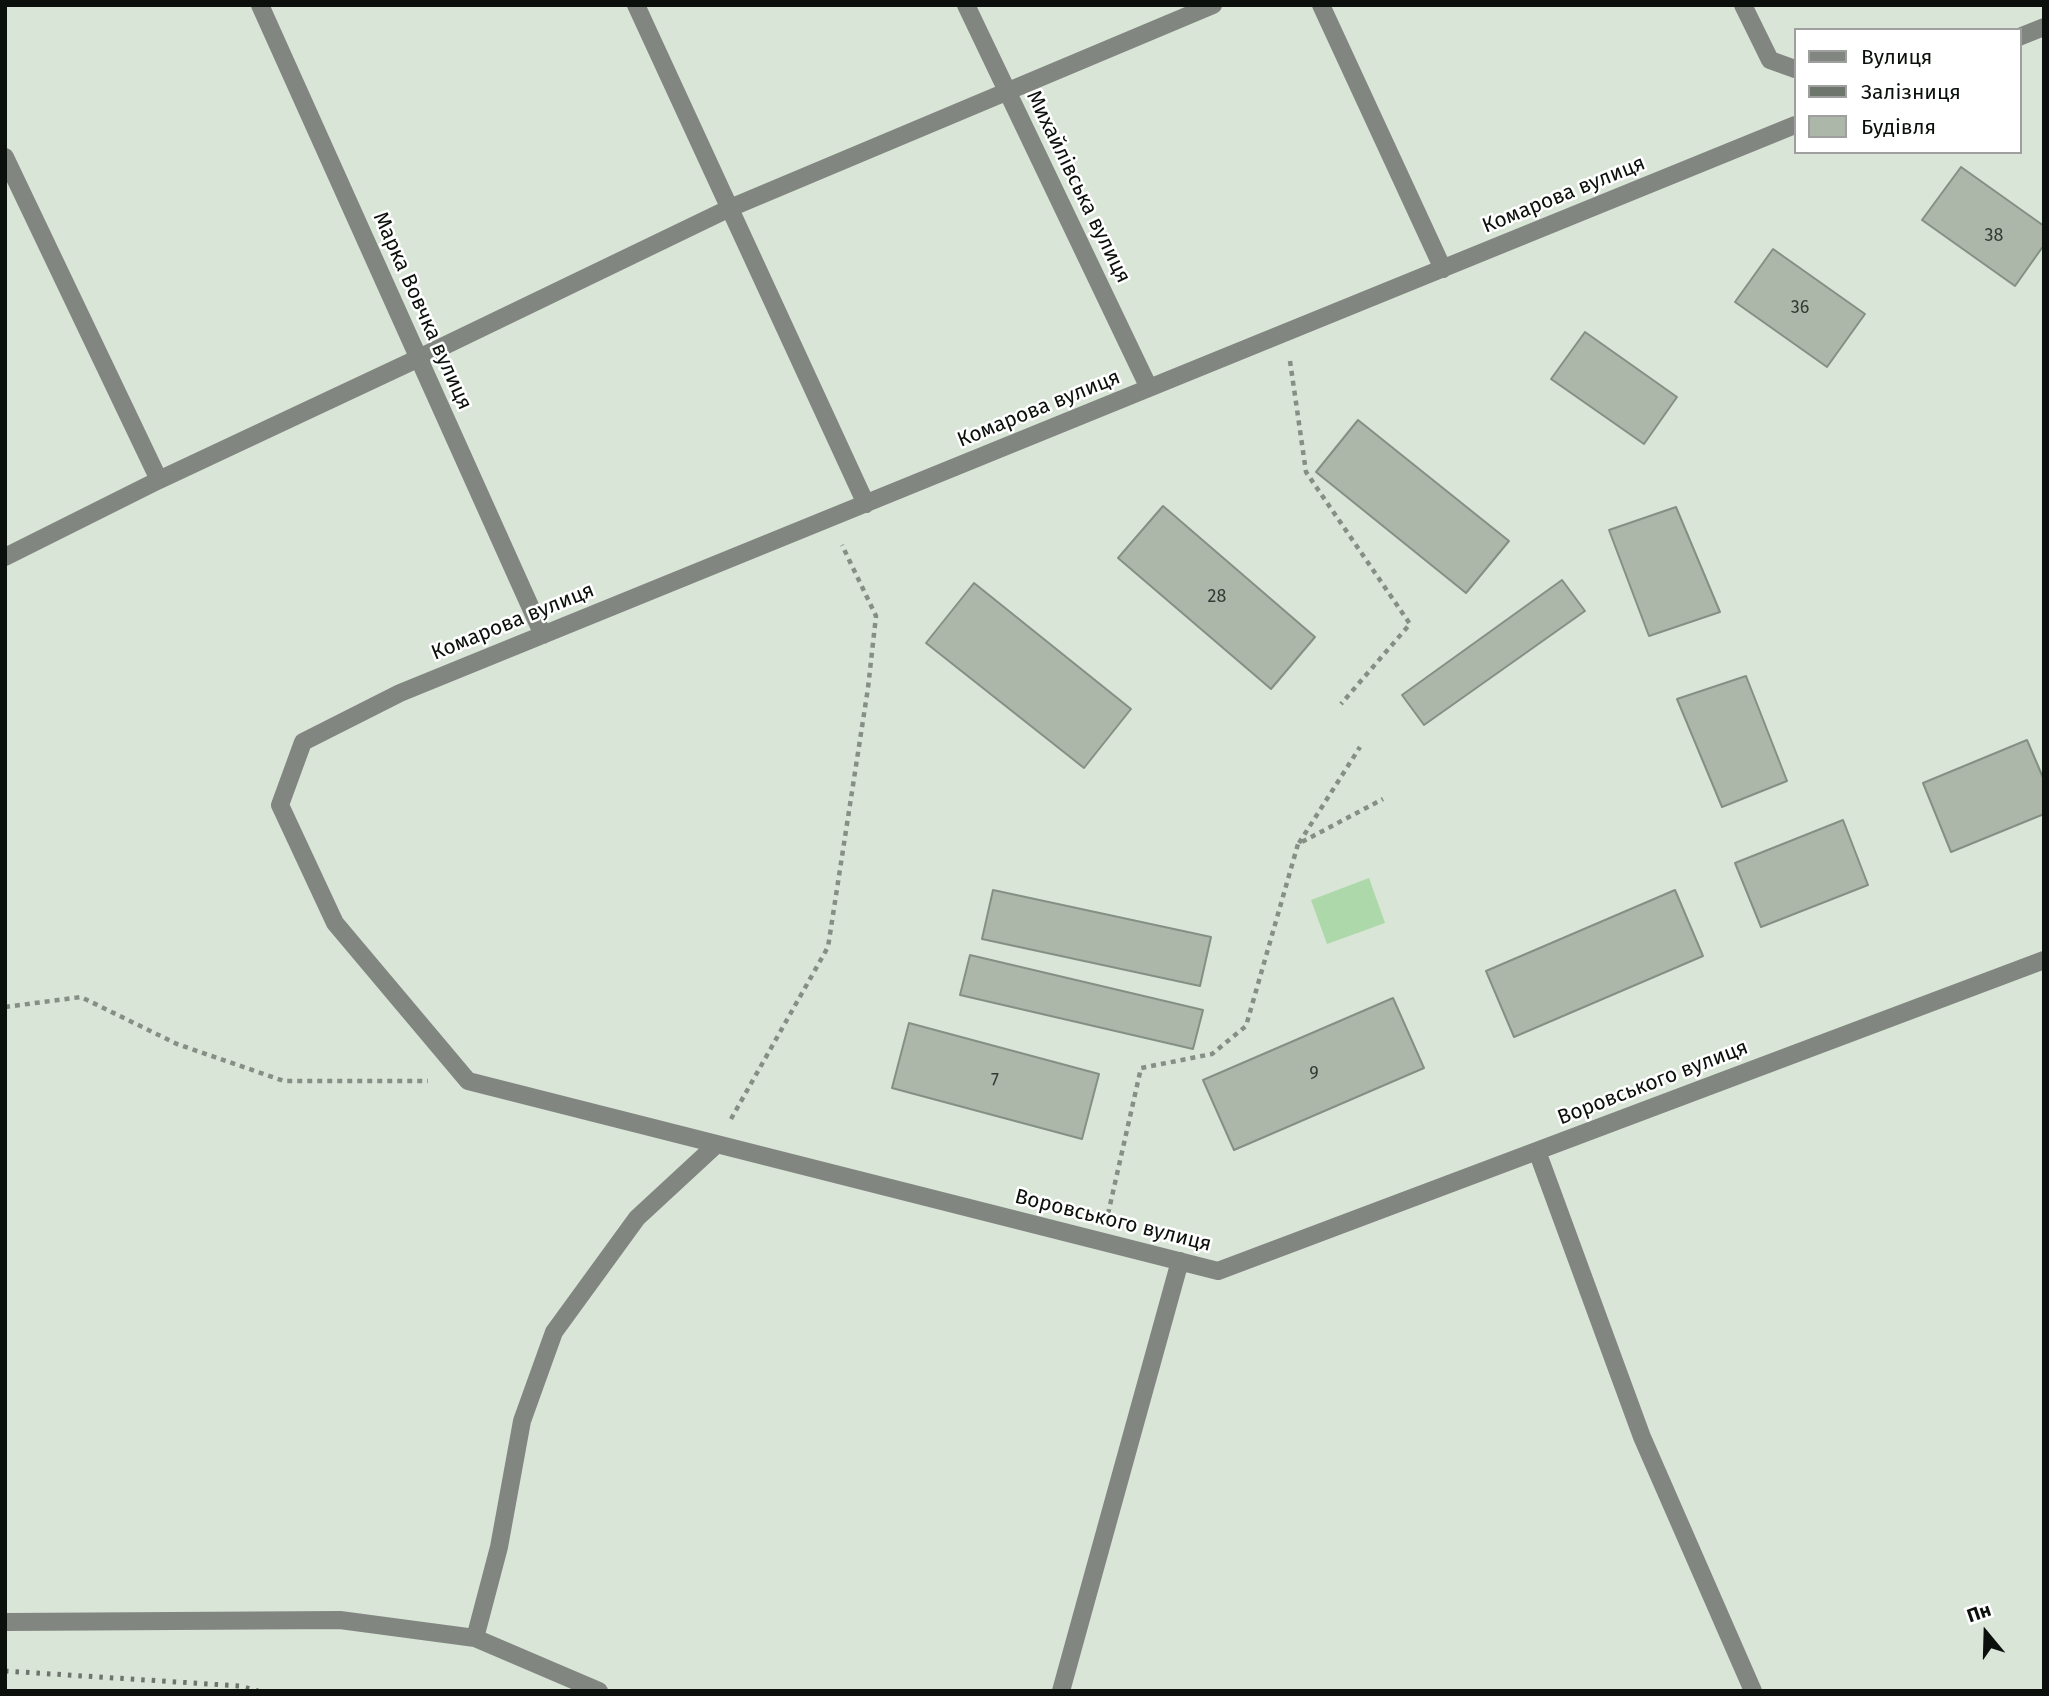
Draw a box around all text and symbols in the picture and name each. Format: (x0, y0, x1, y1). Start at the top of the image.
legend (1794, 28, 2021, 154)
text: Вулиця (1861, 44, 1932, 70)
text: Залізниця (1861, 79, 1961, 105)
street label: Михайлівська вулиця (1020, 87, 1136, 287)
text: Будівля (1861, 114, 1936, 140)
street label: Комарова вулиця (1479, 151, 1649, 239)
street label: Марка Вовчка вулиця (367, 208, 477, 414)
house number: 38 (1985, 225, 2003, 247)
house number: 36 (1791, 297, 1809, 319)
street label: Комарова вулиця (954, 365, 1124, 453)
street label: Комарова вулиця (428, 578, 598, 666)
house number: 28 (1208, 586, 1226, 608)
street label: Воровського вулиця (1554, 1035, 1752, 1131)
house number: 9 (1309, 1063, 1319, 1085)
house number: 7 (991, 1070, 999, 1092)
street label: Воровського вулиця (1012, 1184, 1214, 1258)
north arrow (1951, 1598, 2021, 1668)
text: Пн (1964, 1598, 1994, 1627)

